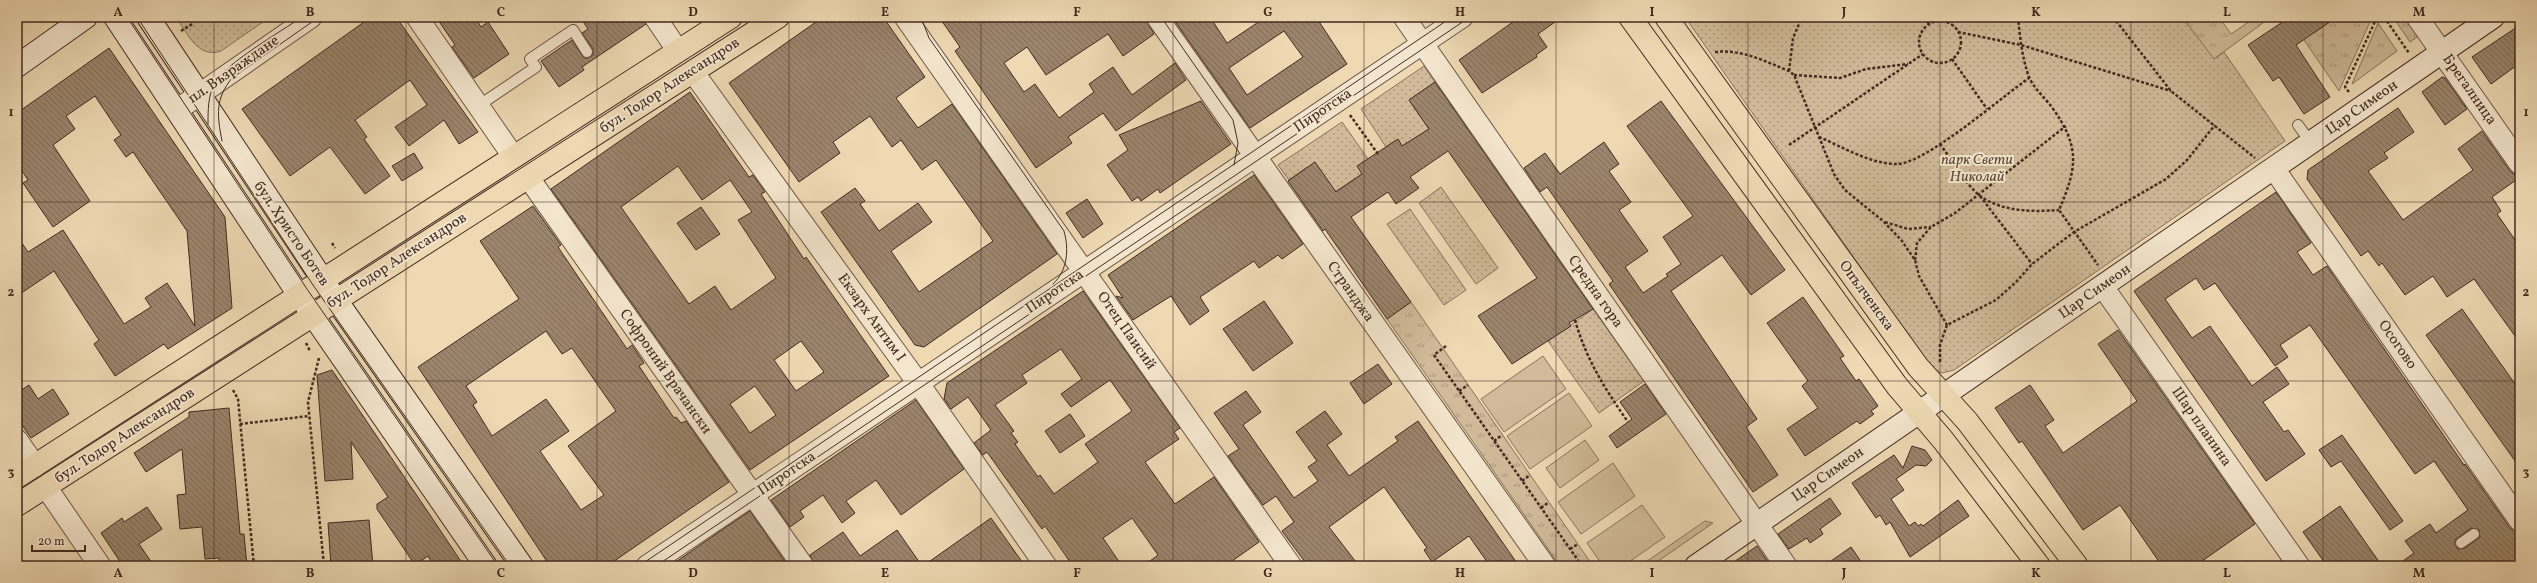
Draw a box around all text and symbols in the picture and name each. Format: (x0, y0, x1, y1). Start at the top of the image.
text: A (113, 4, 123, 22)
text: B (306, 4, 315, 22)
text: C (497, 4, 505, 22)
text: D (688, 4, 698, 22)
text: E (881, 4, 889, 22)
text: F (1073, 4, 1081, 22)
text: G (1263, 4, 1273, 22)
text: H (1455, 4, 1465, 22)
text: I (1650, 4, 1655, 22)
text: J (1841, 4, 1847, 22)
text: K (2031, 4, 2041, 22)
text: L (2223, 4, 2231, 22)
text: M (2413, 4, 2426, 22)
street label: пл. Възраждане (184, 31, 284, 109)
street label: бул. Тодор Александров (596, 33, 744, 139)
street label: Брегалница (2437, 50, 2501, 130)
street label: Цар Симеон (2322, 75, 2402, 141)
street label: Пиротска (1290, 84, 1356, 138)
text: 1 (8, 104, 14, 122)
text: 1 (2523, 104, 2529, 122)
park label: парк Свети Николай (1941, 150, 2013, 188)
street label: бул. Христо Ботев (248, 177, 334, 291)
street label: бул. Тодор Александров (323, 208, 471, 314)
street label: Средна гора (1562, 252, 1628, 332)
street label: Странджа (1321, 257, 1379, 327)
street label: Опълченска (1833, 257, 1899, 335)
street label: Цар Симеон (2055, 259, 2135, 325)
street label: Пиротска (1022, 265, 1088, 319)
street label: Екзарх Антим I (832, 270, 910, 366)
text: 2 (8, 284, 15, 302)
text: 2 (2523, 284, 2530, 302)
street label: Отец Паисий (1091, 288, 1161, 374)
street label: Софроний Врачански (614, 305, 716, 439)
street label: Осогово (2372, 316, 2422, 374)
street label: бул. Тодор Александров (51, 383, 199, 489)
street label: Шар планина (2166, 383, 2236, 471)
street label: Цар Симеон (1788, 442, 1868, 508)
street label: Пиротска (754, 447, 820, 501)
text: 3 (8, 464, 15, 482)
text: 3 (2523, 464, 2530, 482)
scale bar (32, 527, 85, 553)
text: 20 m (38, 534, 65, 550)
text: A (113, 565, 123, 583)
text: B (306, 565, 315, 583)
text: C (497, 565, 505, 583)
text: D (688, 565, 698, 583)
text: E (881, 565, 889, 583)
text: F (1073, 565, 1081, 583)
text: G (1263, 565, 1273, 583)
text: H (1455, 565, 1465, 583)
text: I (1650, 565, 1655, 583)
text: J (1841, 565, 1847, 583)
text: K (2031, 565, 2041, 583)
text: L (2223, 565, 2231, 583)
text: M (2413, 565, 2426, 583)

